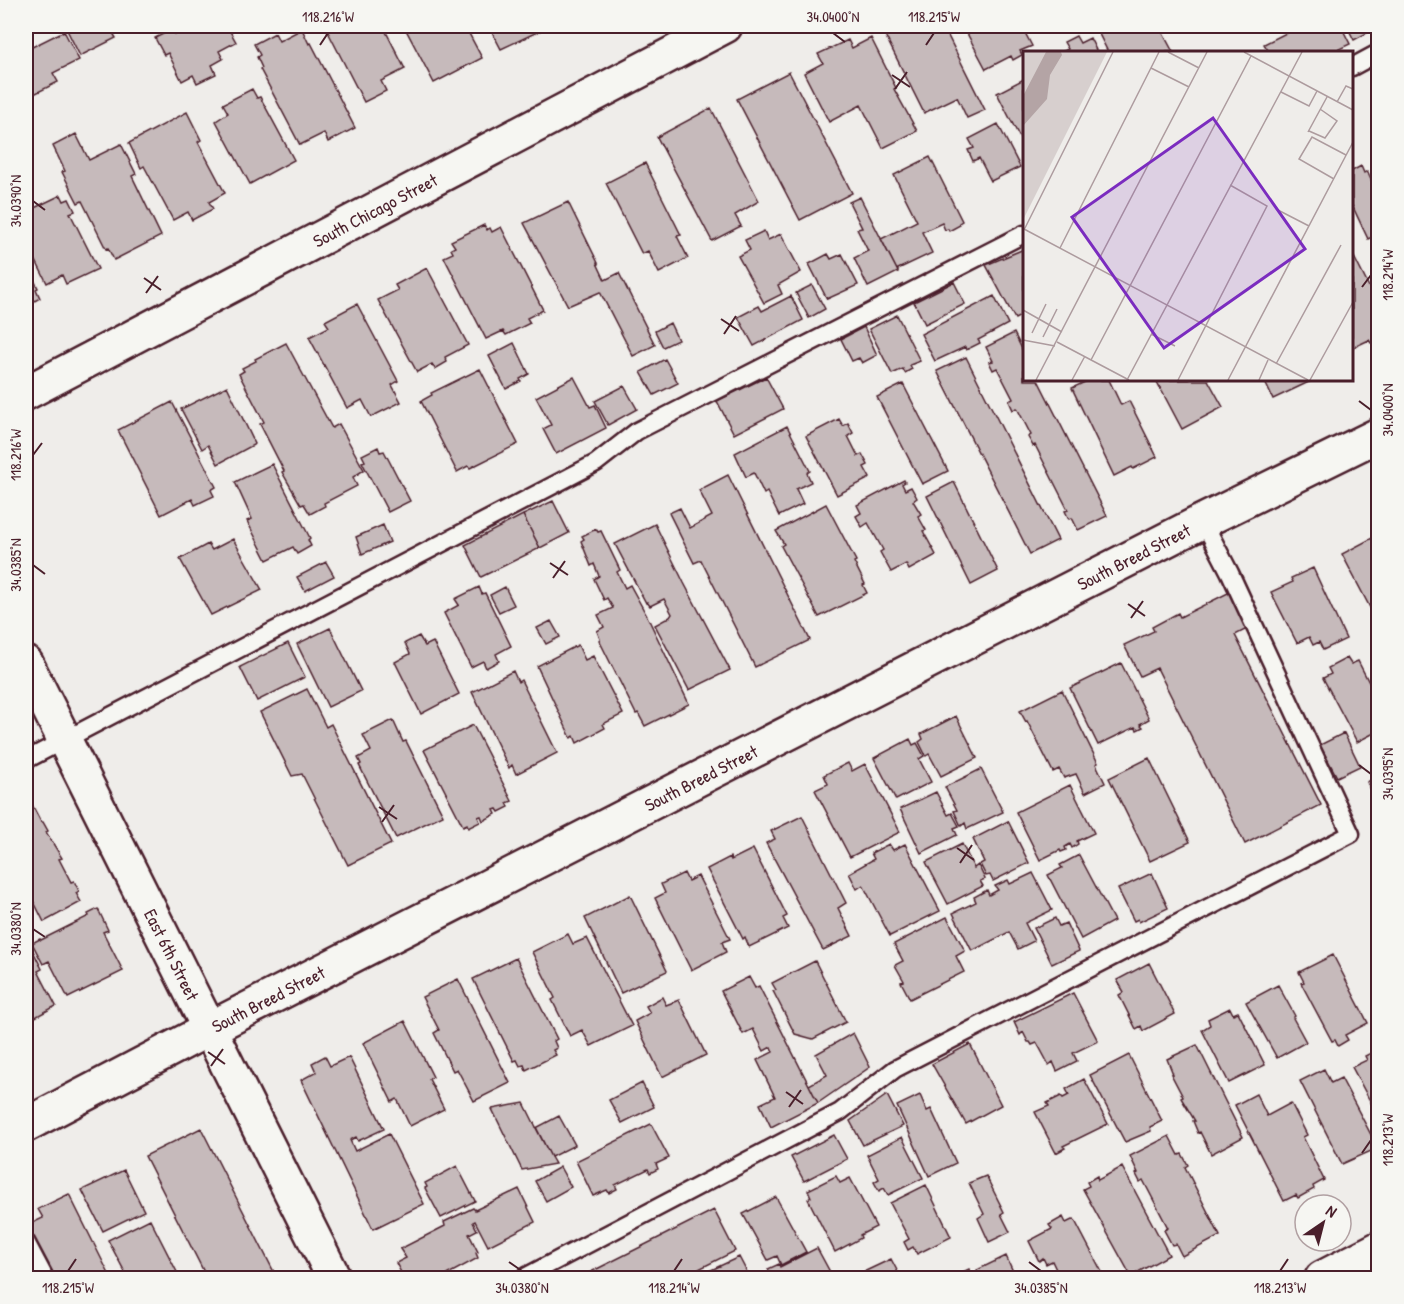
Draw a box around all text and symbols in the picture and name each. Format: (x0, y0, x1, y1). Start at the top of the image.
text: 118.216°W (302, 6, 355, 27)
text: 34.0400°N (807, 6, 859, 27)
text: 118.215°W (908, 6, 961, 27)
inset map (1023, 51, 1353, 381)
street label: South Chicago Street (308, 166, 442, 253)
text: 34.0390°N (5, 175, 26, 227)
text: 118.214°W (1377, 249, 1398, 301)
text: 34.0400°N (1377, 384, 1398, 436)
text: 118.216°W (5, 428, 26, 481)
street label: South Breed Street (1073, 517, 1195, 596)
text: 34.0385°N (5, 538, 26, 592)
street label: South Breed Street (640, 738, 763, 817)
text: 34.0395°N (1377, 748, 1398, 800)
text: 34.0380°N (5, 902, 26, 956)
street label: East 6th Street (139, 904, 206, 1005)
street label: South Breed Street (207, 959, 330, 1038)
text: 118.213°W (1377, 1113, 1398, 1166)
north arrow (1293, 1193, 1353, 1253)
text: N (1322, 1199, 1342, 1222)
text: 118.215°W (42, 1277, 95, 1298)
text: 34.0380°N (495, 1277, 549, 1298)
text: 118.214°W (648, 1277, 700, 1298)
text: 34.0385°N (1014, 1277, 1068, 1298)
text: 118.213°W (1254, 1277, 1307, 1298)

